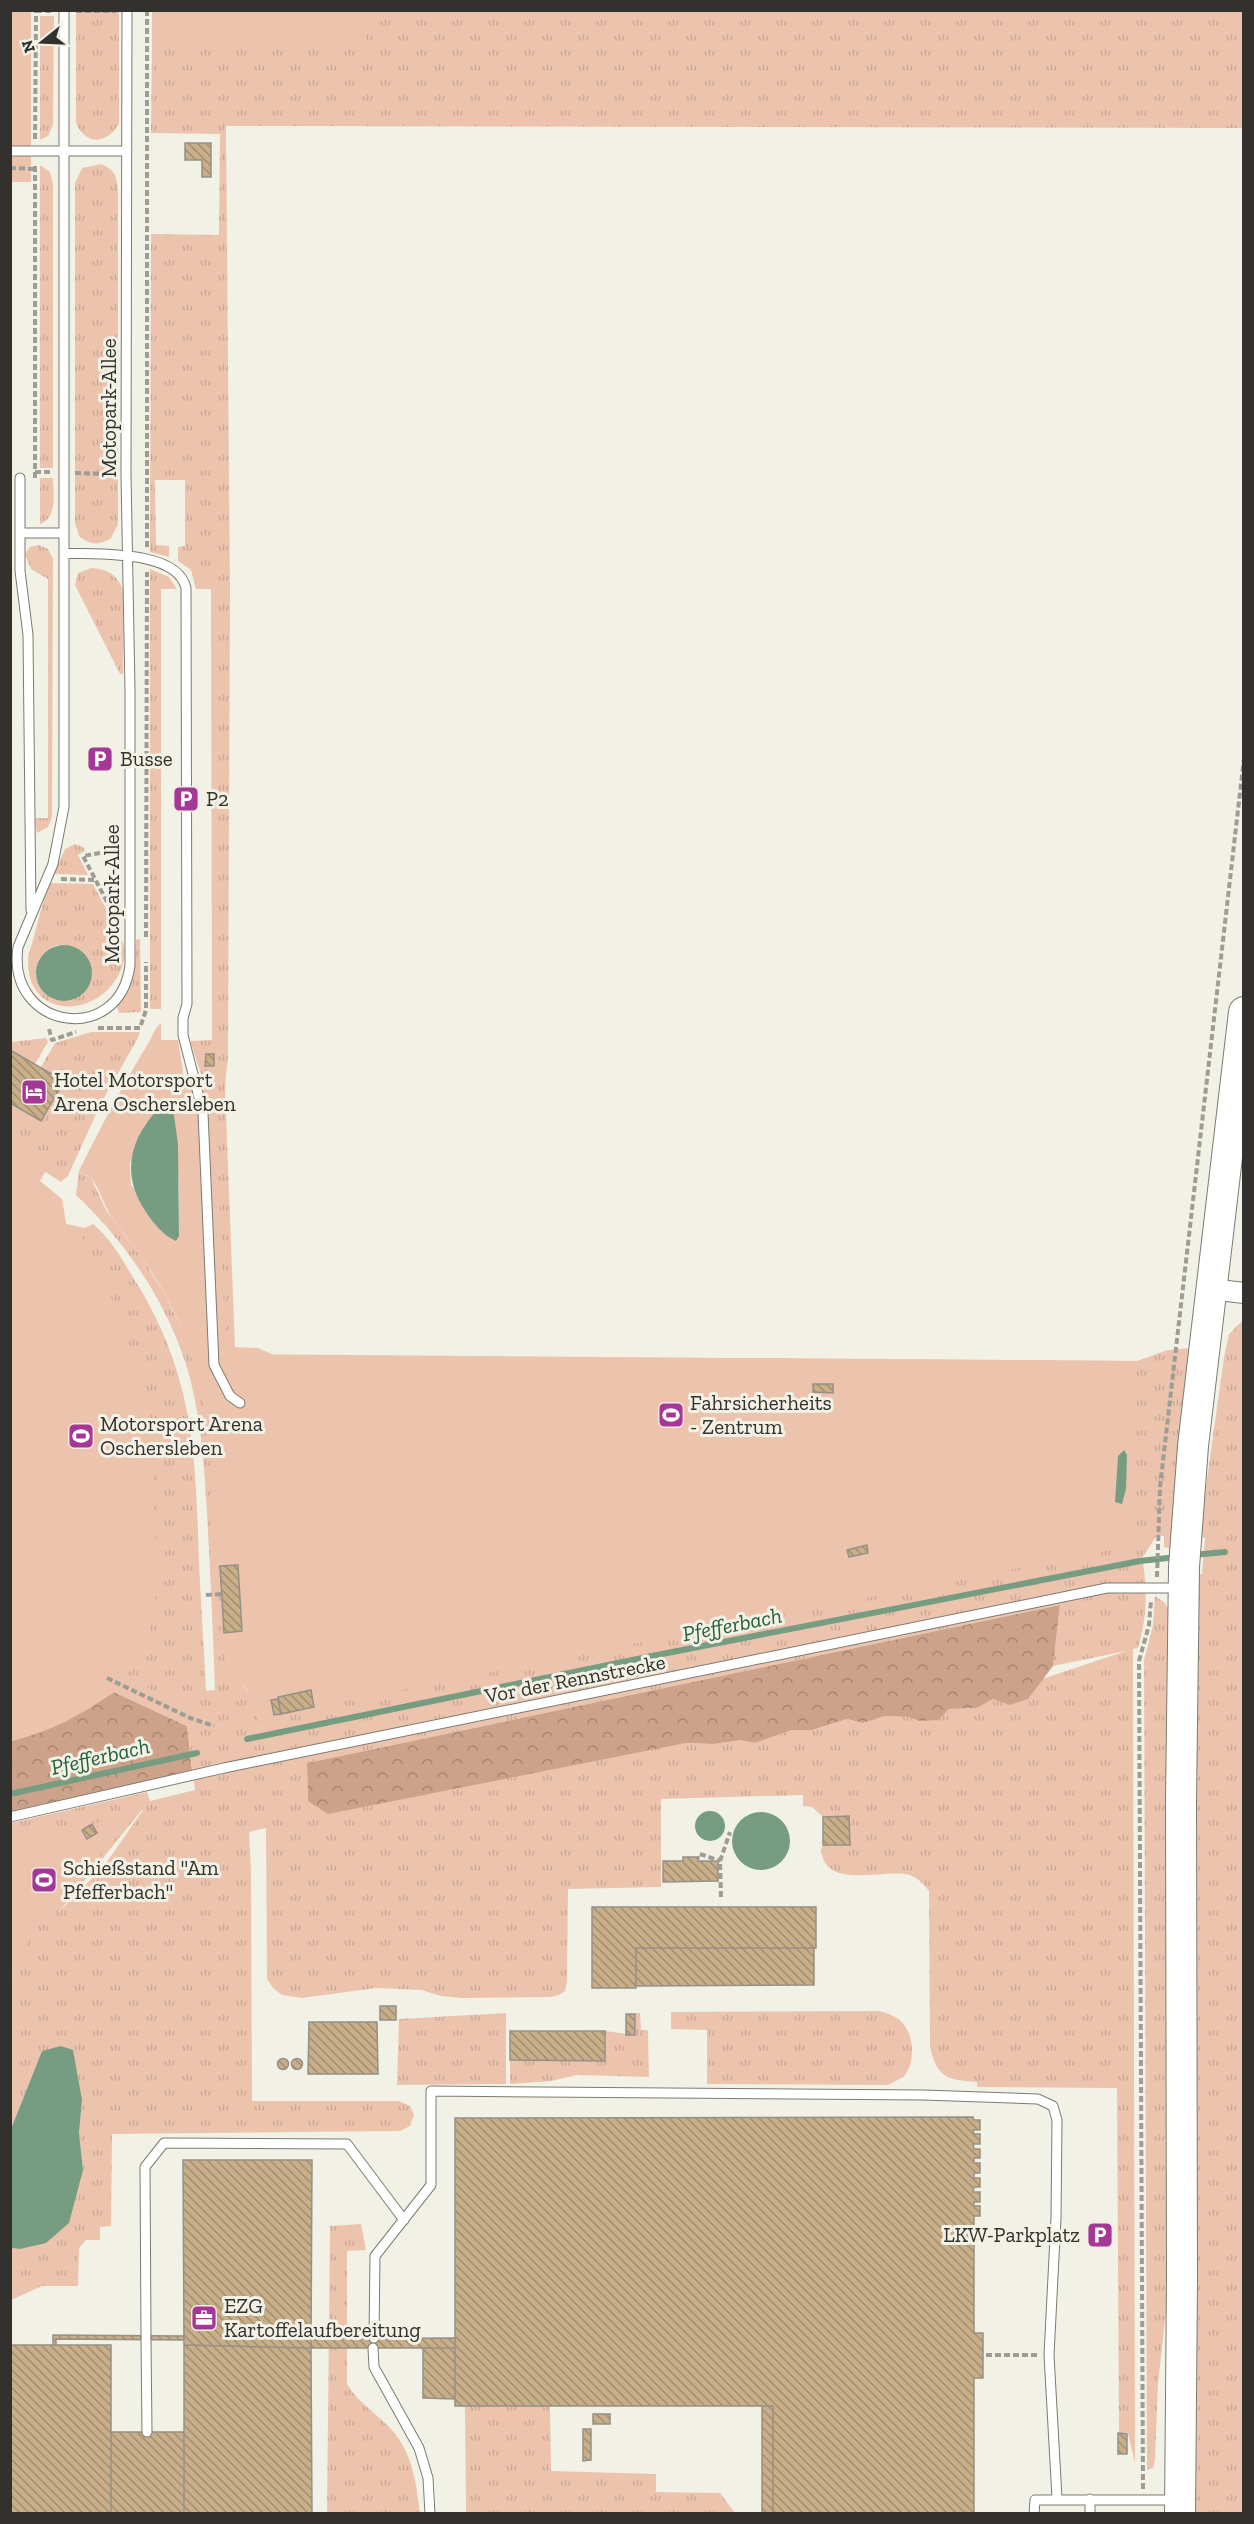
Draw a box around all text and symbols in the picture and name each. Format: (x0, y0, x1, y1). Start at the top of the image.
north arrow (12, 12, 72, 72)
text: N (17, 38, 39, 55)
street label: Motopark-Allee (96, 338, 121, 478)
parking icon: Busse (85, 744, 115, 774)
place label: Busse (120, 746, 173, 771)
parking icon: P2 (171, 784, 201, 814)
place label: P2 (206, 786, 229, 811)
street label: Motopark-Allee (99, 824, 124, 964)
place label: Hotel Motorsport Arena Oschersleben (54, 1067, 236, 1116)
hotel icon: Hotel Motorsport Arena Oschersleben (19, 1077, 49, 1107)
place label: Fahrsicherheits - Zentrum (690, 1390, 832, 1439)
sports icon: Fahrsicherheits - Zentrum (656, 1400, 686, 1430)
place label: Motorsport Arena Oschersleben (100, 1411, 263, 1460)
sports icon: Motorsport Arena Oschersleben (66, 1421, 96, 1451)
water label: Pfefferbach (680, 1602, 784, 1647)
street label: Vor der Rennstrecke (482, 1649, 667, 1708)
water label: Pfefferbach (48, 1732, 152, 1781)
place label: Schießstand "Am Pfefferbach" (63, 1855, 219, 1904)
sports icon: Schießstand "Am Pfefferbach" (29, 1865, 59, 1895)
parking icon: LKW-Parkplatz (1085, 2220, 1115, 2250)
place label: LKW-Parkplatz (943, 2222, 1080, 2247)
place label: EZG Kartoffelaufbereitung (224, 2293, 421, 2342)
office icon: EZG Kartoffelaufbereitung (189, 2303, 219, 2333)

